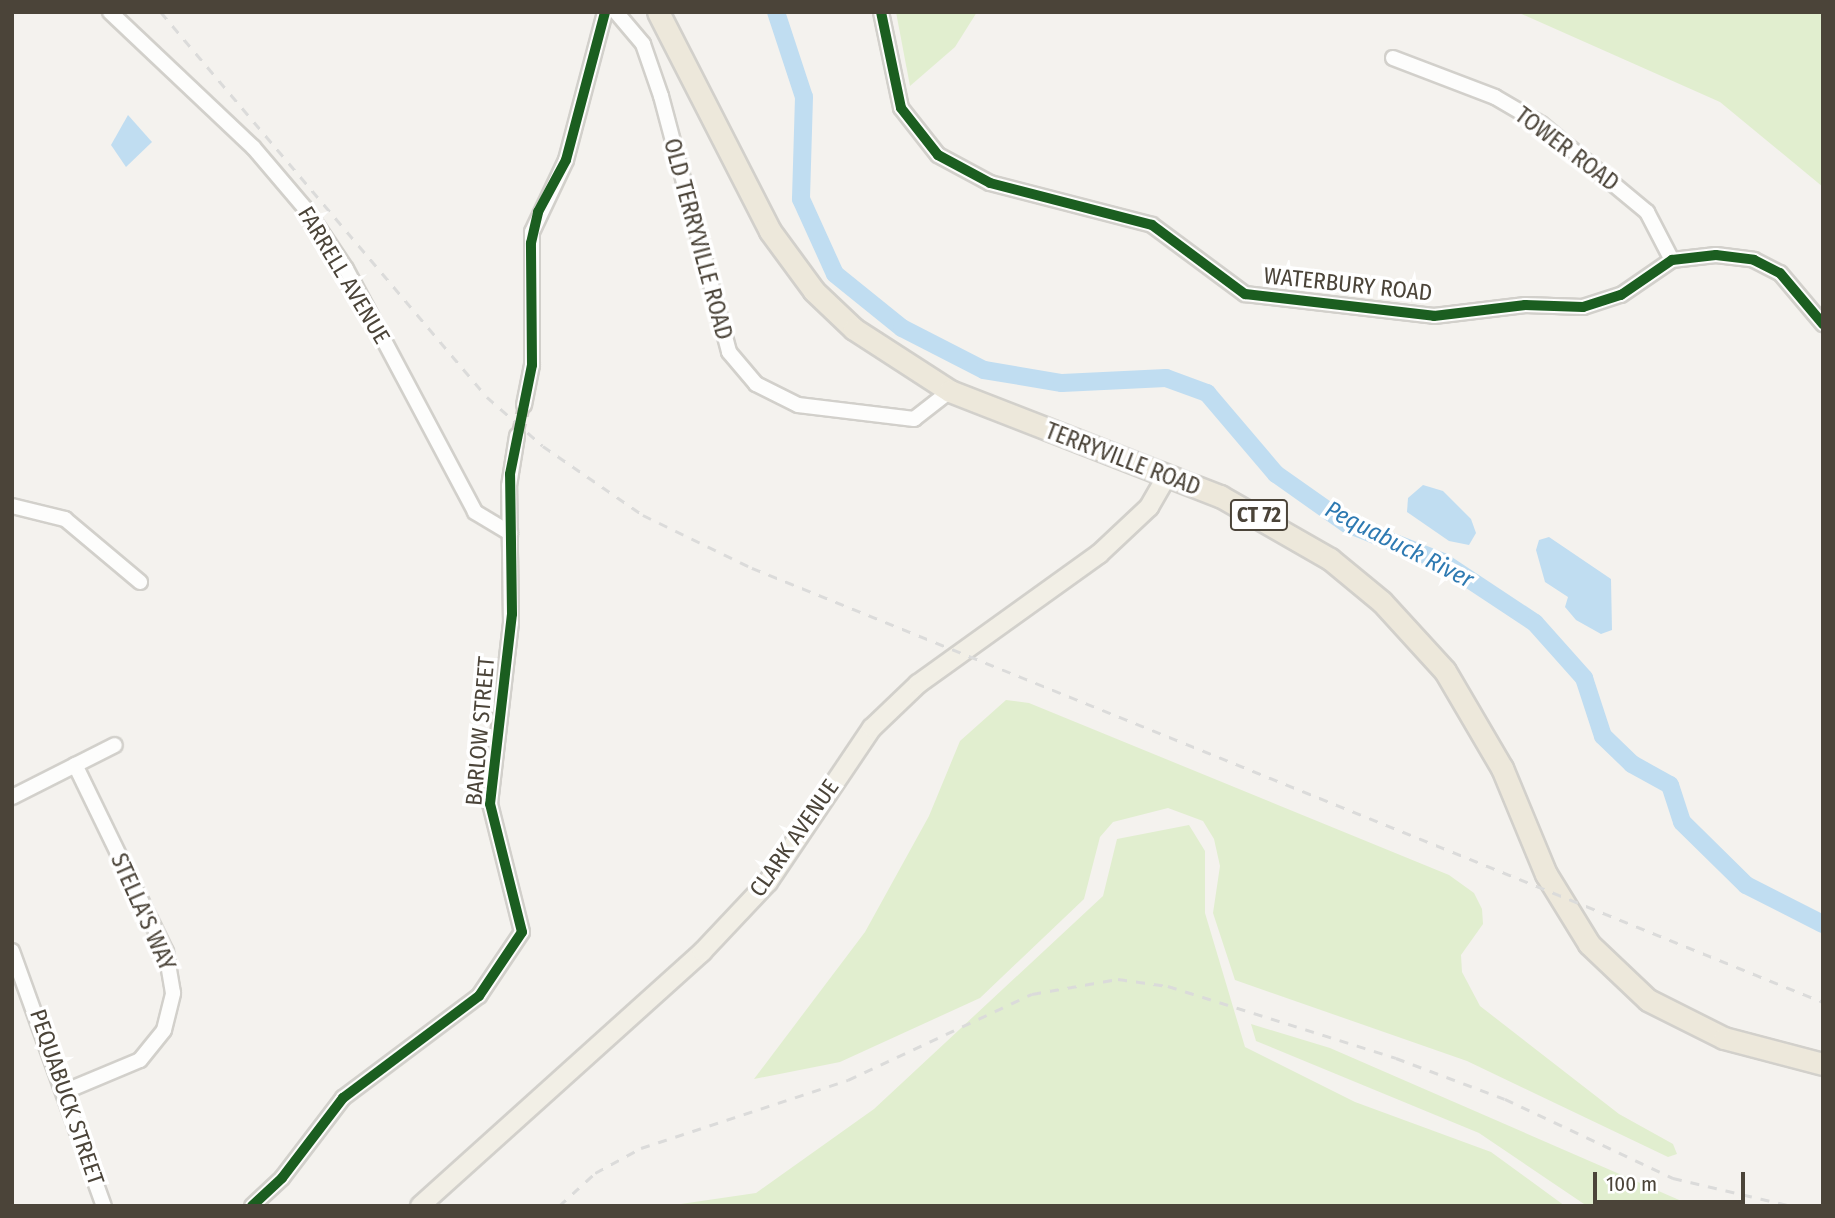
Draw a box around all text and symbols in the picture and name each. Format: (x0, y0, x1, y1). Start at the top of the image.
street label: TOWER ROAD (1510, 101, 1624, 197)
street label: OLD TERRYVILLE ROAD (658, 135, 738, 343)
street label: FARRELL AVENUE (292, 201, 396, 349)
street label: WATERBURY ROAD (1262, 261, 1434, 307)
street label: TERRYVILLE ROAD (1042, 417, 1204, 501)
water label: Pequabuck River (1320, 495, 1478, 595)
road number: CT 72 (1229, 498, 1289, 532)
street label: BARLOW STREET (460, 655, 500, 807)
street label: CLARK AVENUE (744, 774, 844, 902)
street label: STELLA'S WAY (105, 849, 181, 975)
street label: PEQUABUCK STREET (24, 1005, 110, 1189)
scale bar (1597, 1158, 1749, 1202)
text: 100 m (1606, 1171, 1657, 1197)

